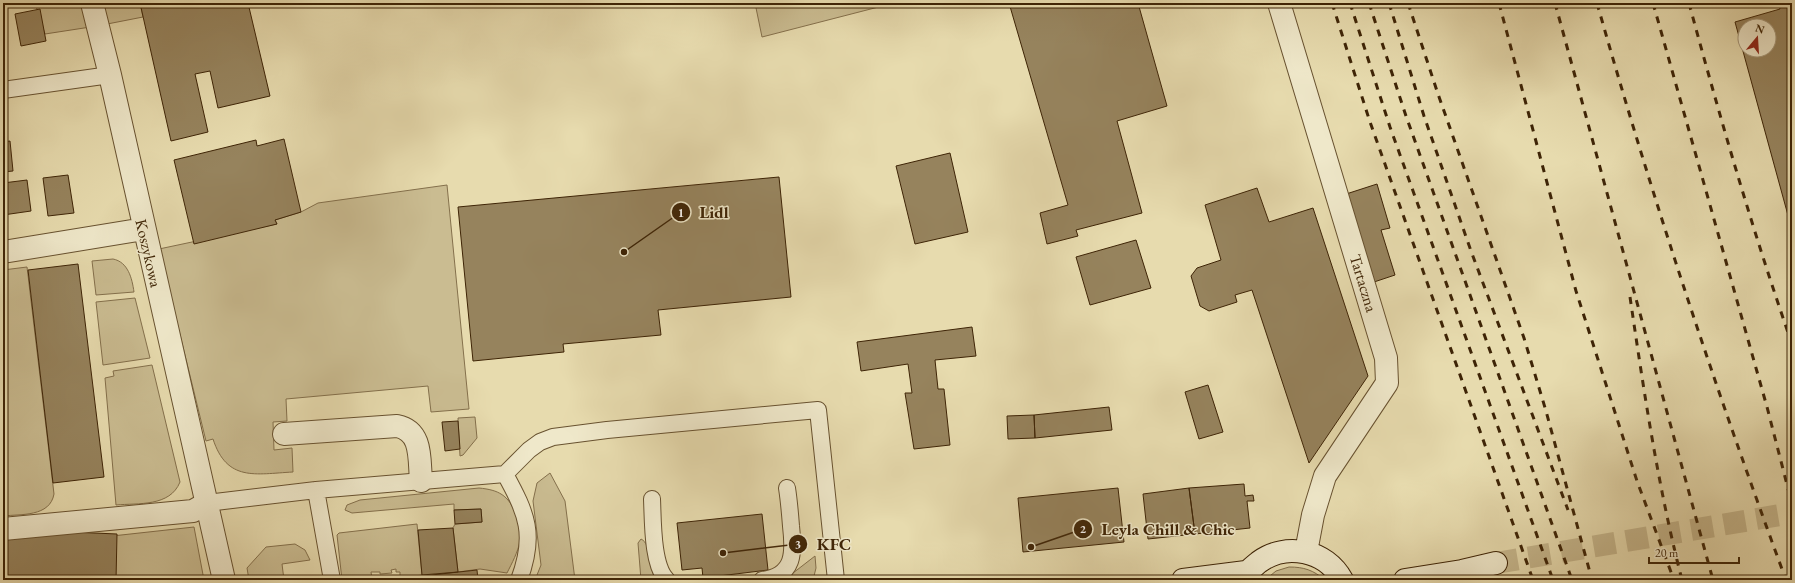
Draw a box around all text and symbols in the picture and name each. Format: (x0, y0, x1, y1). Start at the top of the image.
north arrow (1737, 18, 1777, 58)
text: N (1754, 20, 1767, 37)
callout: Lidl (671, 198, 736, 227)
text: Lidl (699, 201, 729, 223)
text: 1 (678, 205, 684, 221)
street label: Koszykowa (130, 217, 167, 290)
street label: Tartaczna (1345, 252, 1382, 315)
callout: Leyla Chill & Chic (1073, 514, 1242, 543)
text: Leyla Chill & Chic (1101, 518, 1235, 540)
text: 2 (1080, 521, 1087, 537)
callout: KFC (788, 529, 859, 558)
text: KFC (817, 533, 851, 555)
text: 3 (795, 536, 801, 552)
scale bar (1649, 539, 1739, 565)
text: 20 m (1655, 545, 1679, 561)

